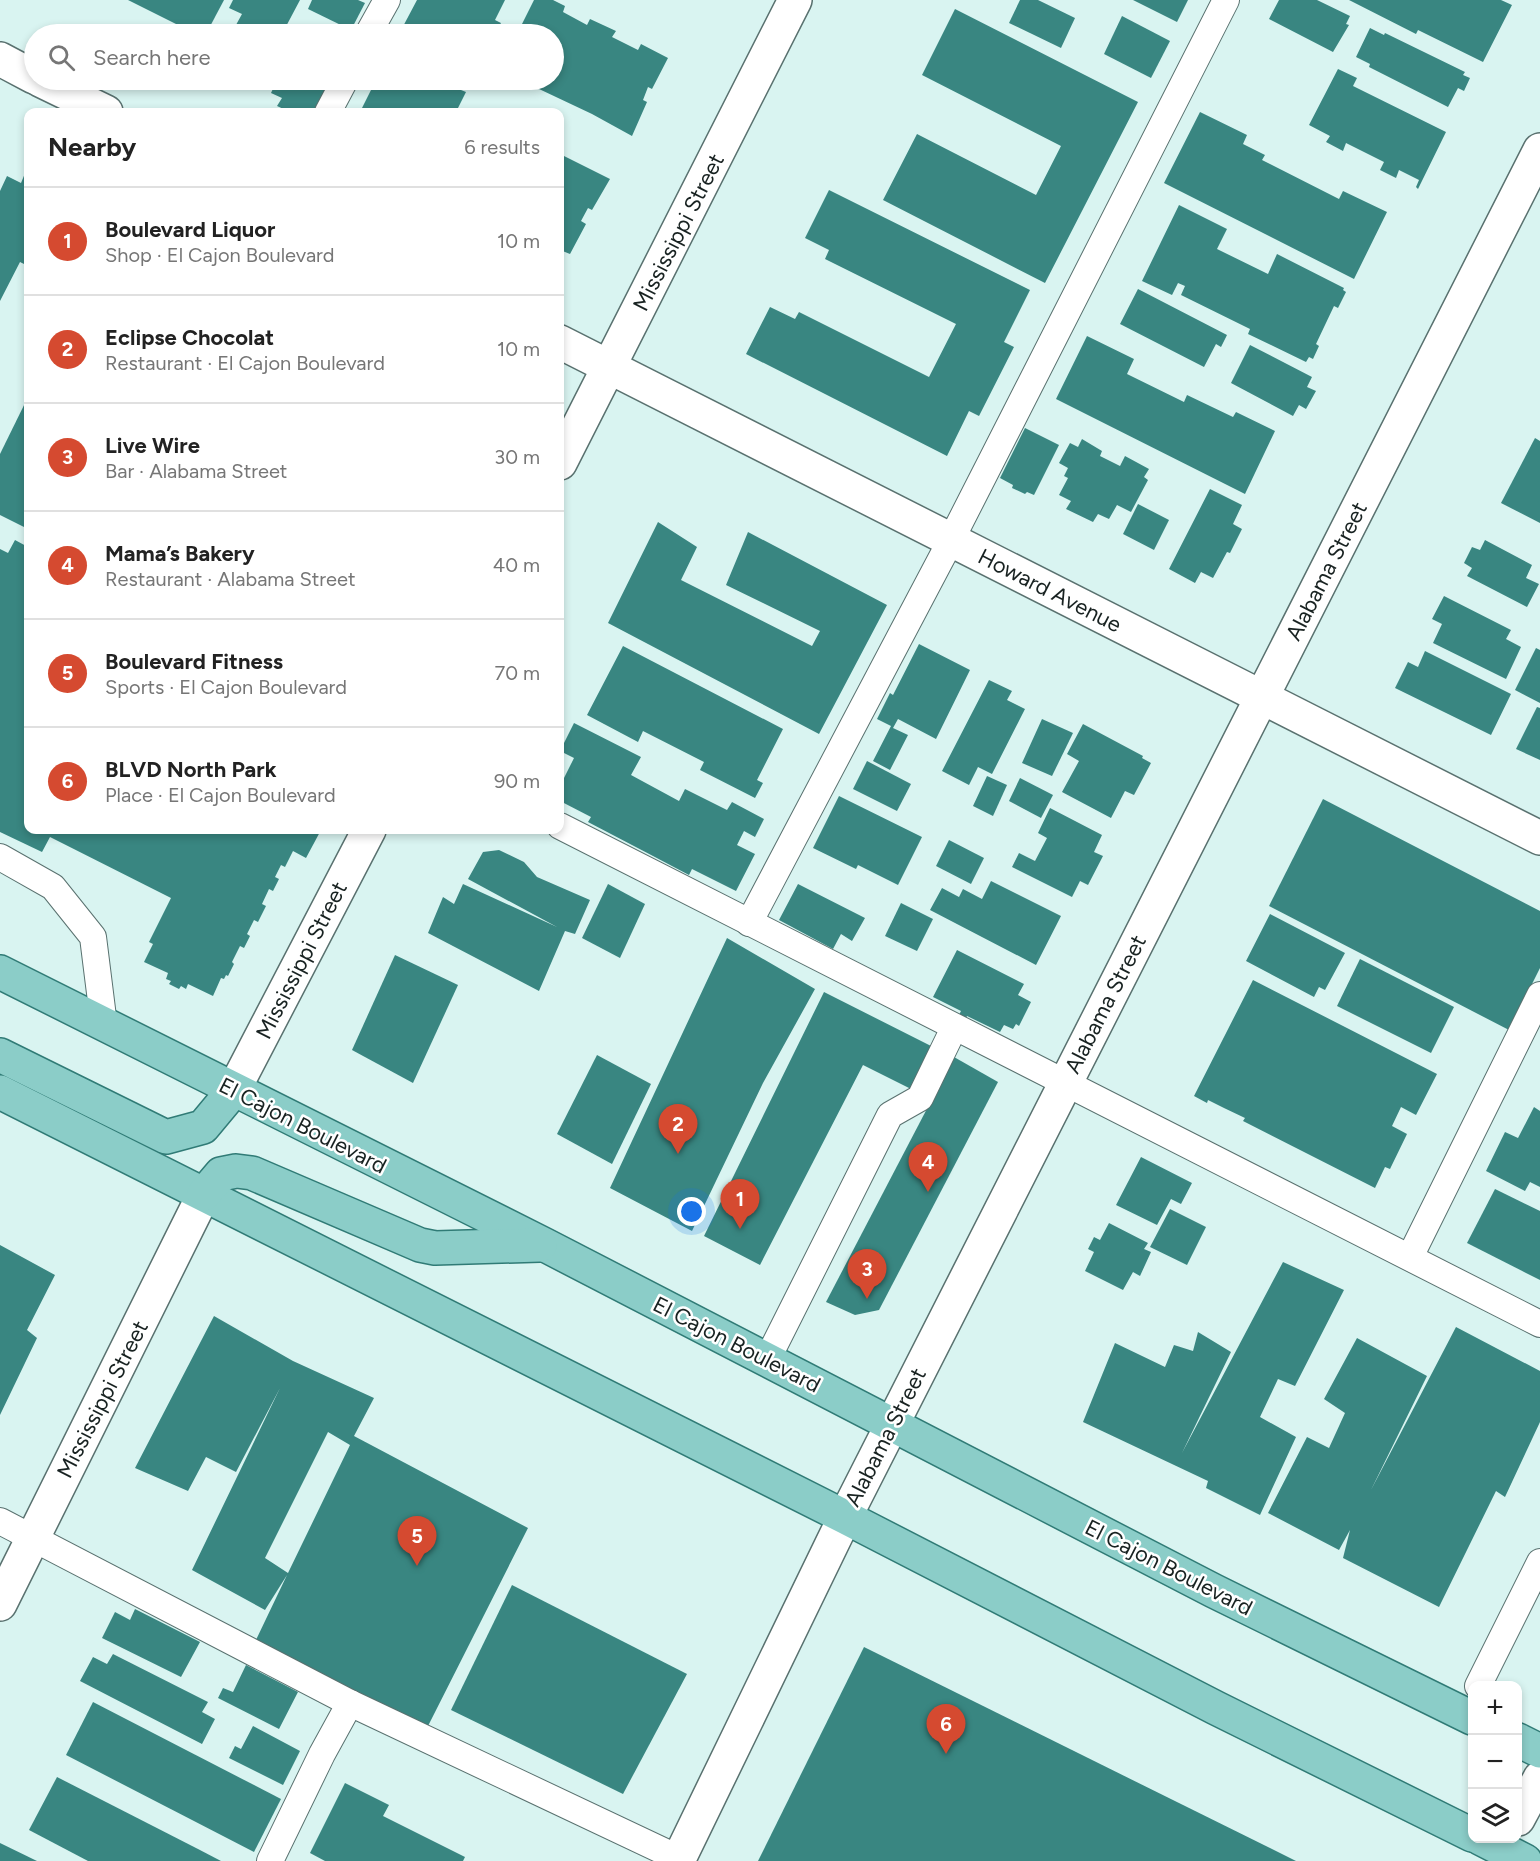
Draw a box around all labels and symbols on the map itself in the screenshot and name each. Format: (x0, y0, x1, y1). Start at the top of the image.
street label: Mississippi Street (627, 149, 730, 315)
street label: Alabama Street (1280, 497, 1373, 645)
street label: Howard Avenue (974, 543, 1126, 638)
street label: Mississippi Street (250, 877, 353, 1043)
street label: Alabama Street (1059, 930, 1152, 1078)
street label: El Cajon Boulevard (214, 1072, 391, 1179)
pin: 2 (658, 1104, 698, 1154)
pin: 4 (908, 1142, 948, 1192)
pin: 1 (720, 1180, 760, 1229)
your location (677, 1197, 706, 1226)
pin: 3 (848, 1250, 886, 1299)
street label: El Cajon Boulevard (648, 1291, 825, 1398)
street label: Mississippi Street (51, 1316, 154, 1482)
street label: Alabama Street (839, 1363, 932, 1511)
street label: El Cajon Boulevard (1080, 1514, 1257, 1621)
pin: 5 (398, 1516, 436, 1566)
pin: 6 (926, 1704, 966, 1754)

